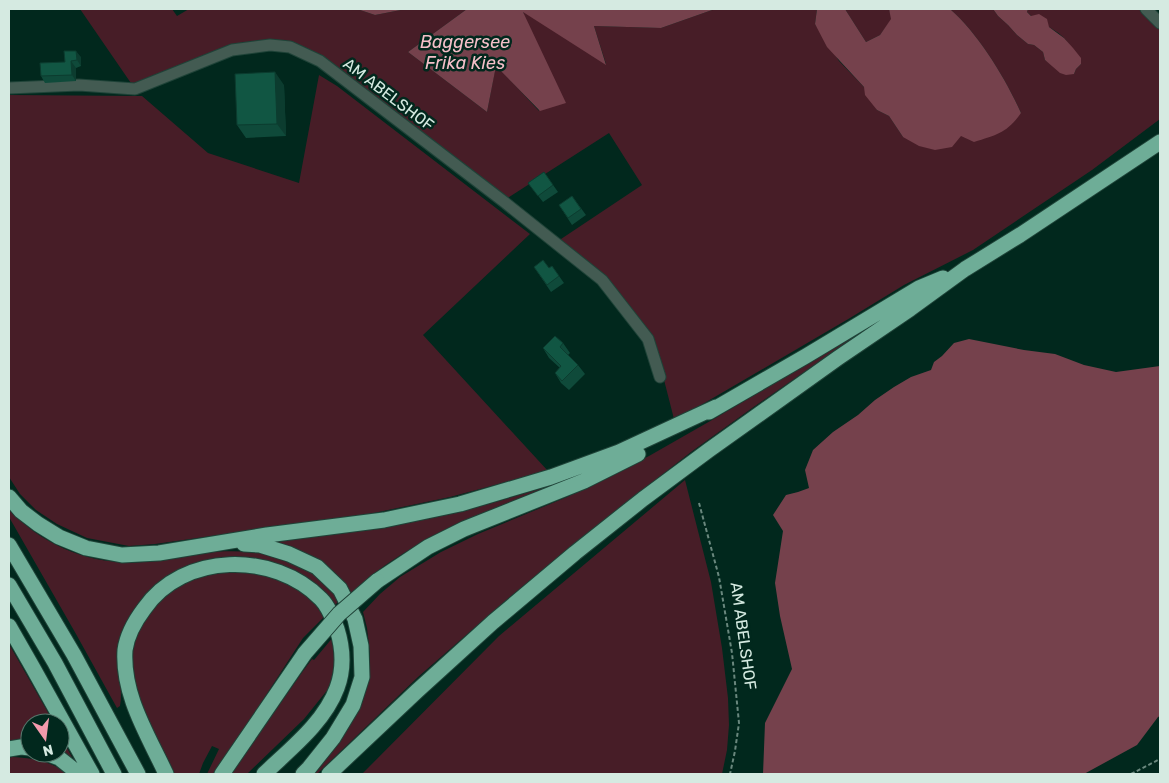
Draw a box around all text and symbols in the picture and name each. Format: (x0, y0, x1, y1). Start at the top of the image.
water label: Baggersee Frika Kies (420, 31, 510, 74)
street label: AM ABELSHOF (340, 54, 438, 135)
street label: AM ABELSHOF (727, 581, 760, 691)
north arrow (20, 713, 70, 763)
text: N (41, 741, 55, 760)

